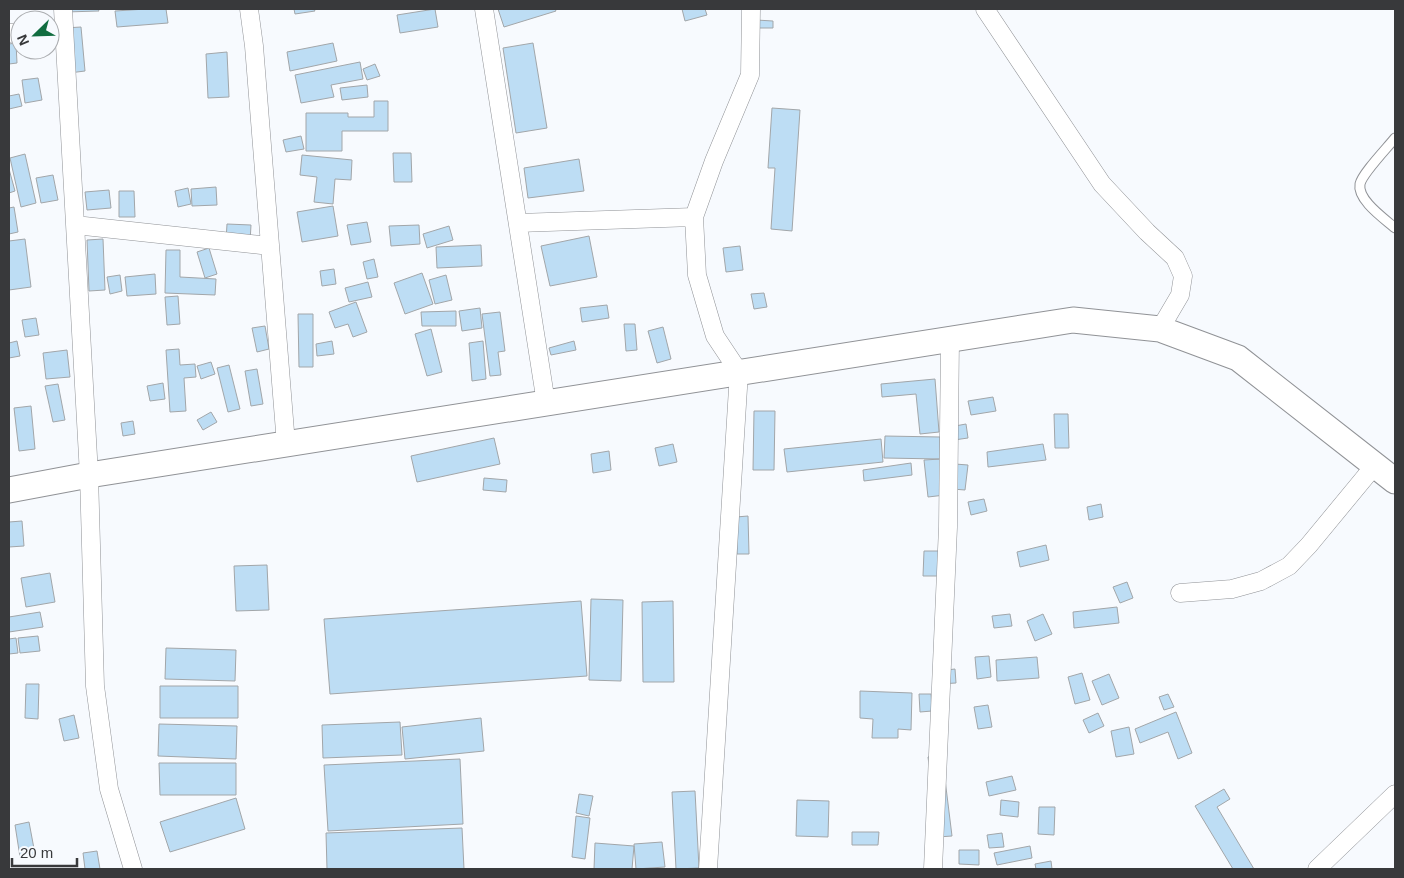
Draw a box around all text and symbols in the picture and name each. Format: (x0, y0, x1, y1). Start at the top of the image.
north arrow (10, 10, 60, 60)
text: N (14, 32, 32, 48)
scale bar (12, 836, 78, 868)
text: 20 m (20, 844, 53, 861)

